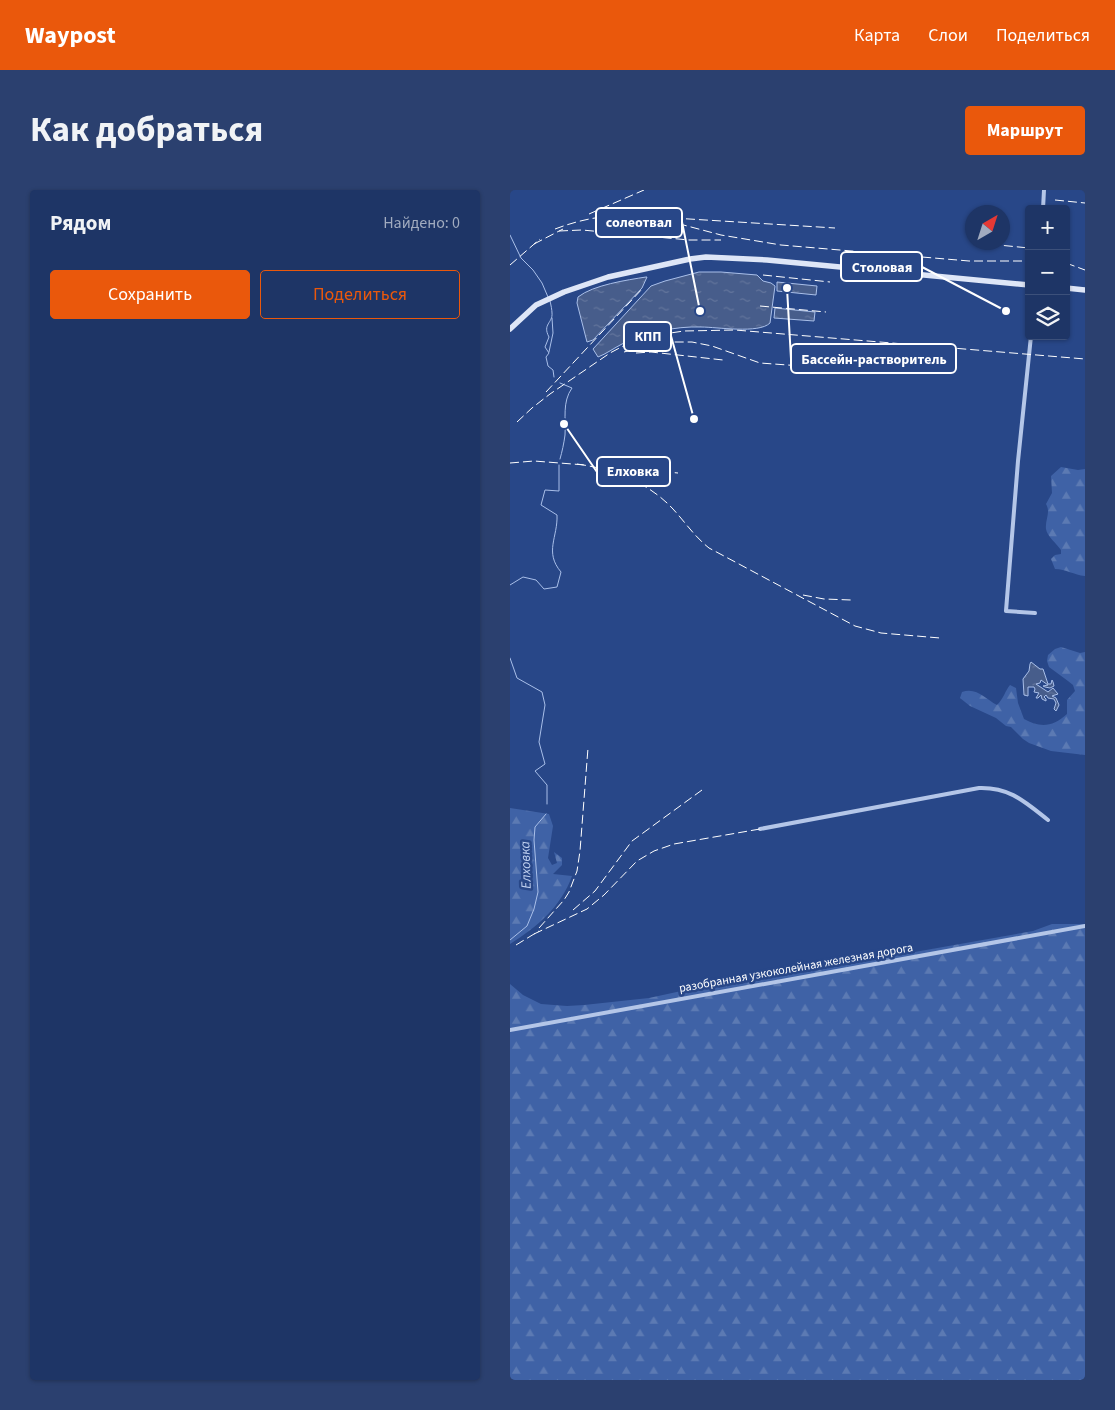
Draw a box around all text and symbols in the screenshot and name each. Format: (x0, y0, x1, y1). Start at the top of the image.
text: Waypost (25, 18, 116, 53)
text: Карта (854, 23, 900, 48)
text: Слои (928, 23, 968, 48)
text: Поделиться (996, 23, 1090, 48)
text: Как добраться (30, 105, 263, 155)
button: Маршрут (965, 106, 1085, 155)
north arrow (965, 205, 1010, 250)
map controls (1025, 205, 1070, 340)
button: + (1025, 205, 1070, 250)
text: Рядом (50, 208, 111, 238)
callout: солеотвал (596, 208, 682, 237)
text: Найдено: 0 (383, 212, 460, 234)
text: солеотвал (606, 213, 672, 233)
button: − (1025, 250, 1070, 295)
callout: Cтоловая (841, 252, 922, 281)
text: Cтоловая (852, 258, 912, 278)
button: Сохранить (50, 270, 250, 319)
button: Поделиться (260, 270, 460, 319)
button: layers (1025, 295, 1070, 340)
callout: КПП (624, 322, 671, 351)
text: КПП (634, 327, 662, 347)
callout: Бассейн-растворитель (791, 344, 956, 373)
text: Бассейн-растворитель (801, 350, 947, 370)
callout: Елховка (597, 457, 670, 486)
text: Елховка (607, 462, 659, 482)
water label: Елховка (515, 840, 537, 889)
street label: разобранная узкоколейная железная дорога (678, 939, 914, 997)

